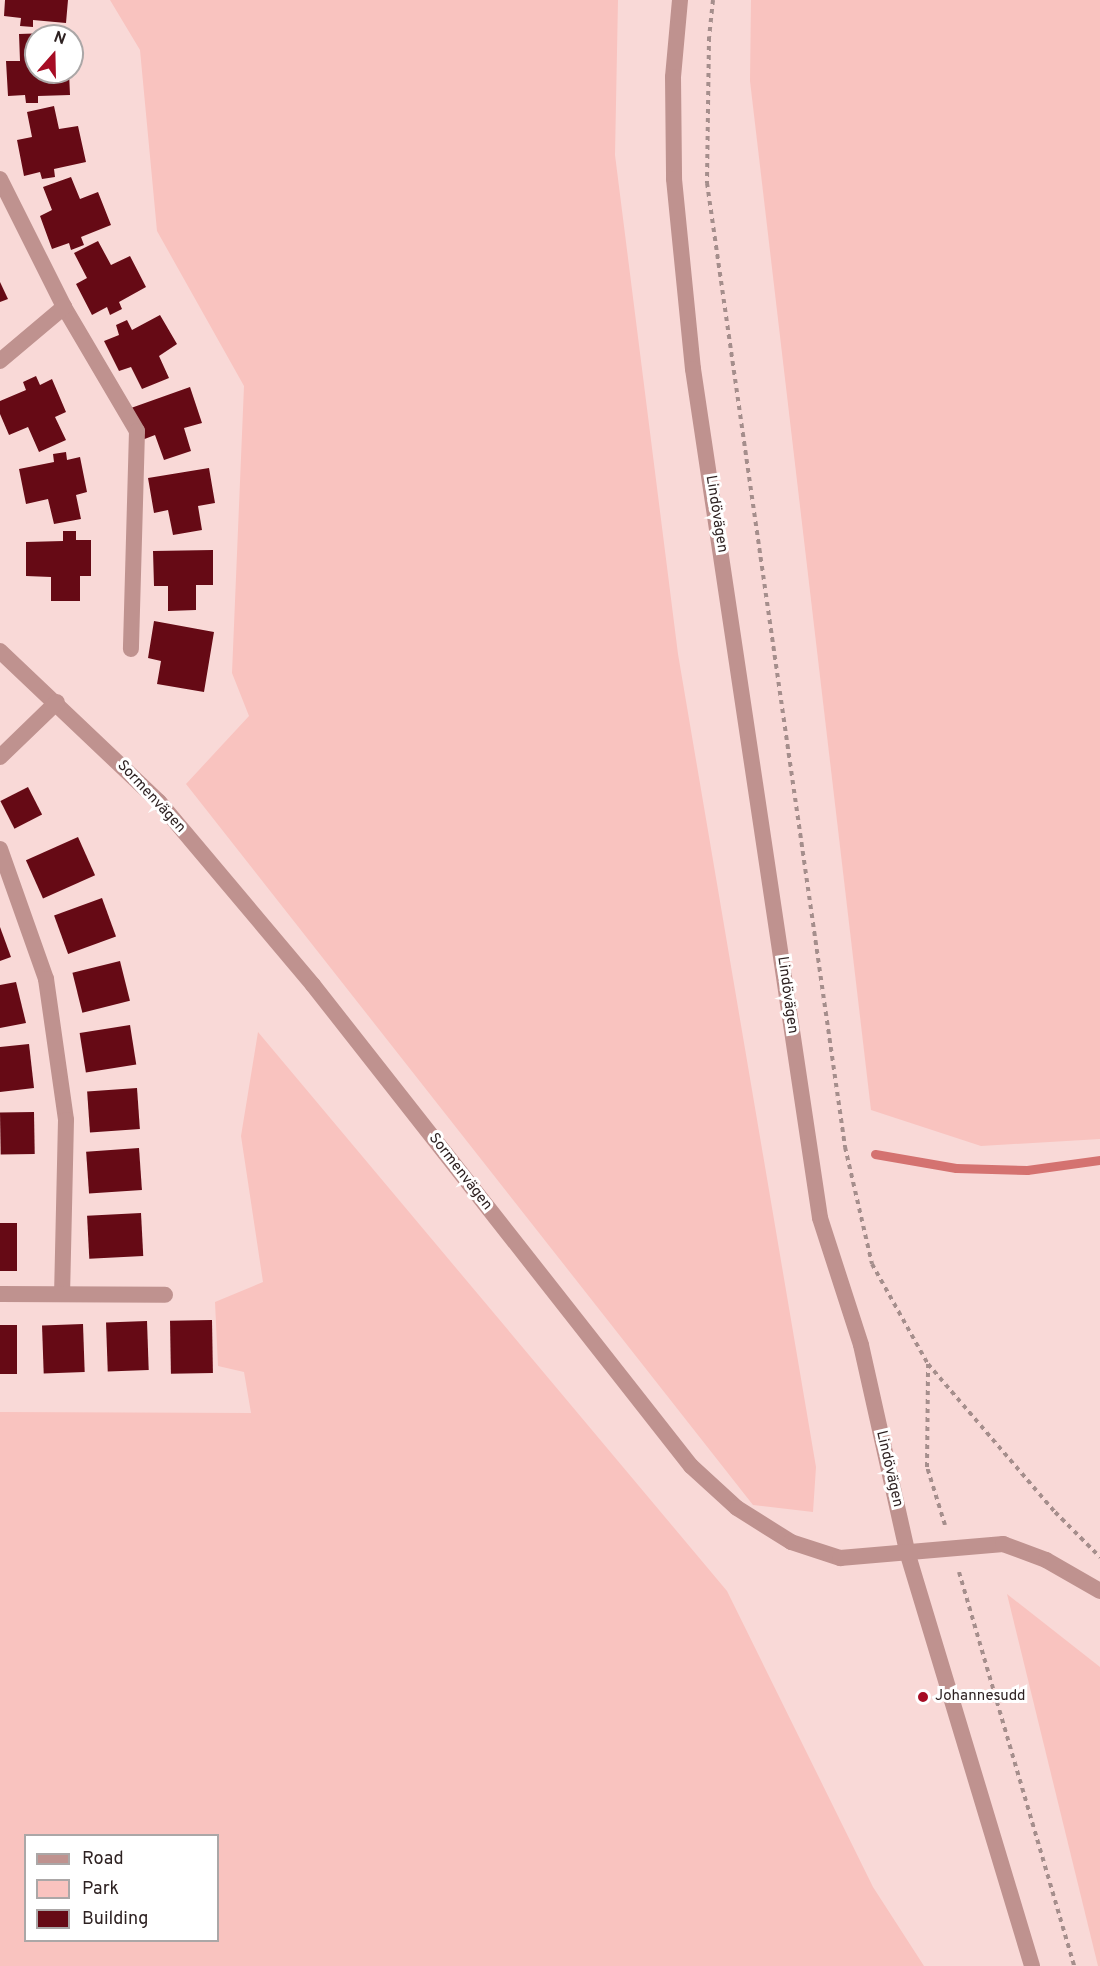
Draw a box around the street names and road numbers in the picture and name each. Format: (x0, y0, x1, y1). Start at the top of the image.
street label: Lindövägen (701, 474, 731, 554)
street label: Sormenvägen (113, 757, 189, 837)
street label: Lindövägen (773, 955, 801, 1035)
street label: Sormenvägen (424, 1130, 496, 1214)
street label: Lindövägen (871, 1429, 907, 1509)

